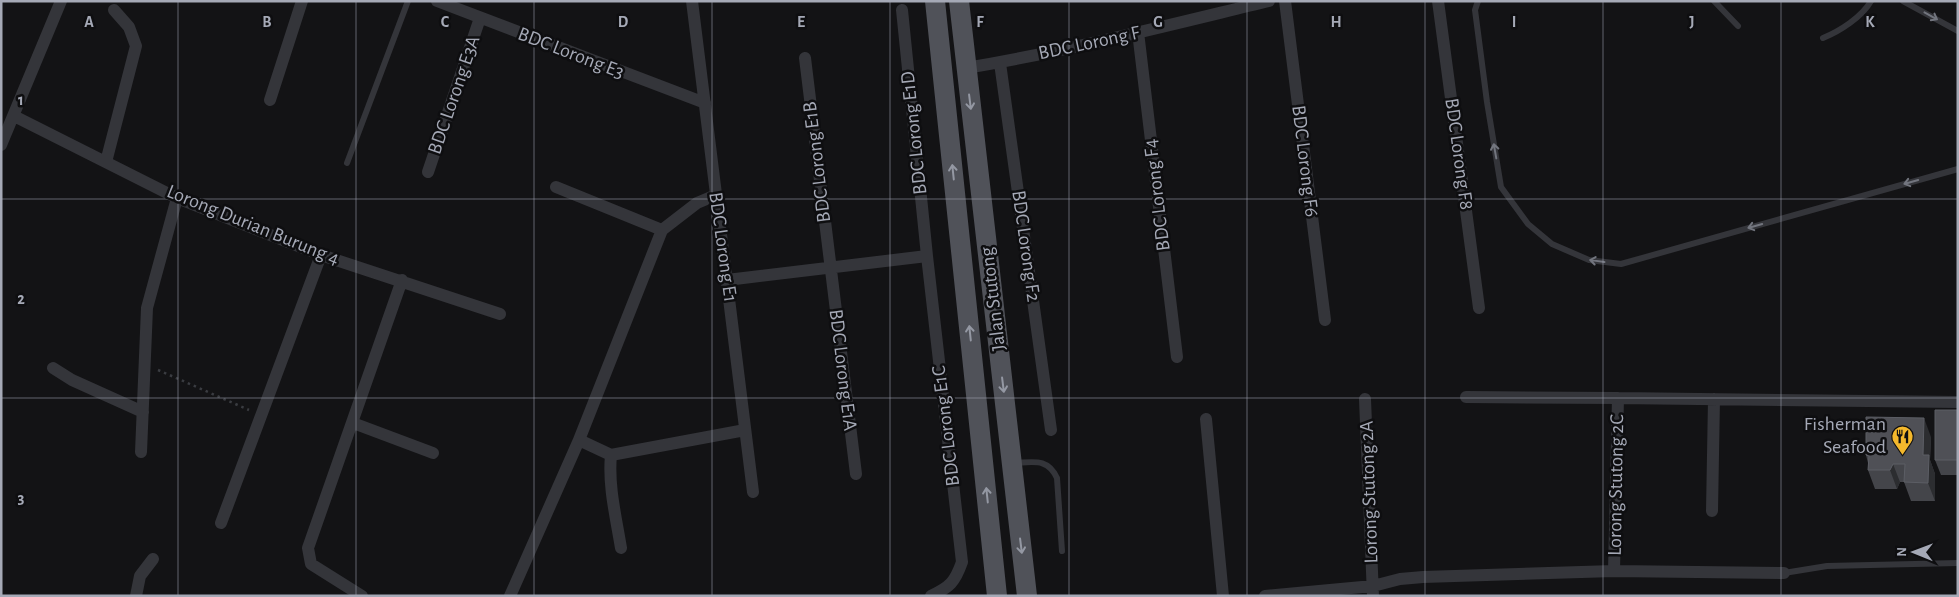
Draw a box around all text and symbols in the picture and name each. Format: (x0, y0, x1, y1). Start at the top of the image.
one-way arrow (1923, 12, 1937, 22)
text: A (84, 14, 94, 30)
text: B (262, 14, 272, 30)
text: C (441, 14, 450, 30)
text: E (797, 14, 805, 30)
text: F (976, 14, 984, 30)
text: G (1153, 14, 1163, 30)
text: H (1330, 14, 1342, 30)
text: I (1512, 14, 1516, 30)
text: J (1689, 14, 1695, 30)
text: K (1865, 14, 1875, 30)
street label: BDC Lorong E3 (514, 22, 628, 84)
street label: BDC Lorong F (1036, 22, 1142, 64)
street label: BDC Lorong E3A (424, 33, 484, 157)
street label: BDC Lorong E1D (898, 70, 930, 196)
text: 1 (18, 92, 24, 108)
one-way arrow (965, 94, 975, 110)
street label: BDC Lorong F8 (1441, 97, 1477, 211)
street label: BDC Lorong E1B (800, 100, 834, 224)
street label: BDC Lorong F6 (1288, 104, 1322, 218)
street label: BDC Lorong F4 (1140, 138, 1174, 252)
one-way arrow (1490, 143, 1500, 159)
one-way arrow (948, 164, 958, 180)
one-way arrow (1903, 177, 1919, 187)
street label: Lorong Durian Burung 4 (164, 181, 342, 269)
street label: BDC Lorong F2 (1008, 189, 1044, 303)
street label: BDC Lorong E1 (705, 191, 741, 303)
one-way arrow (1747, 222, 1763, 232)
street label: Jalan Stutong (977, 246, 1009, 352)
one-way arrow (1590, 256, 1606, 266)
text: 2 (17, 291, 25, 307)
street label: BDC Lorong E1A (826, 308, 860, 432)
one-way arrow (965, 326, 975, 342)
street label: BDC Lorong E1C (929, 365, 963, 487)
one-way arrow (998, 377, 1008, 393)
street label: Lorong Stutong 2C (1605, 414, 1627, 556)
place label: Fisherman Seafood (1804, 414, 1886, 457)
street label: Lorong Stutong 2A (1356, 420, 1381, 564)
restaurant icon: Fisherman Seafood (1890, 424, 1914, 455)
one-way arrow (982, 487, 991, 503)
text: 3 (18, 490, 25, 506)
north arrow (1889, 527, 1939, 577)
one-way arrow (1016, 538, 1026, 554)
text: N (1895, 547, 1909, 557)

